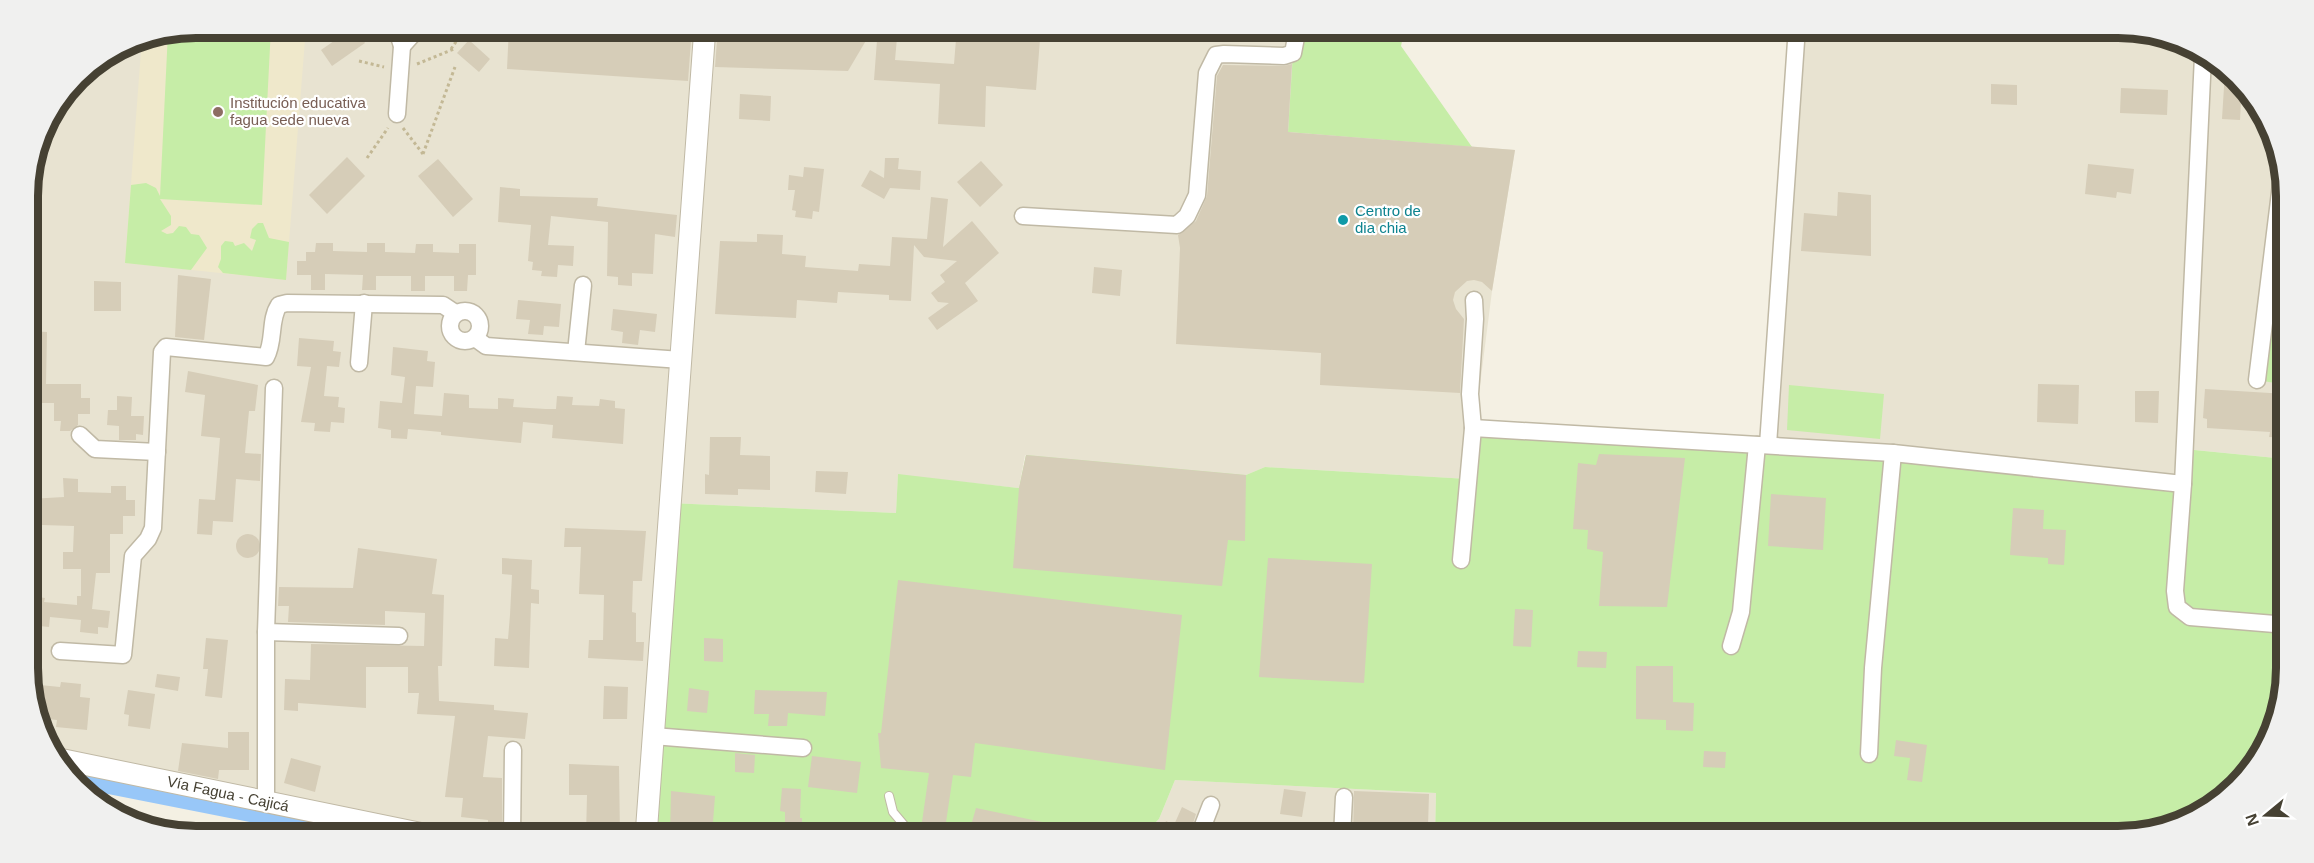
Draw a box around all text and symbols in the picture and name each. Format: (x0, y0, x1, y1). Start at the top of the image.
place label: Institución educativa fagua sede nueva (230, 94, 367, 128)
marker: Institución educativa fagua sede nueva (211, 105, 225, 119)
place label: Centro de dia chia (1355, 202, 1421, 236)
marker: Centro de dia chia (1336, 213, 1350, 227)
street label: Vía Fagua - Cajicá (166, 772, 291, 815)
north arrow (2236, 785, 2296, 845)
text: N (2242, 811, 2262, 828)

